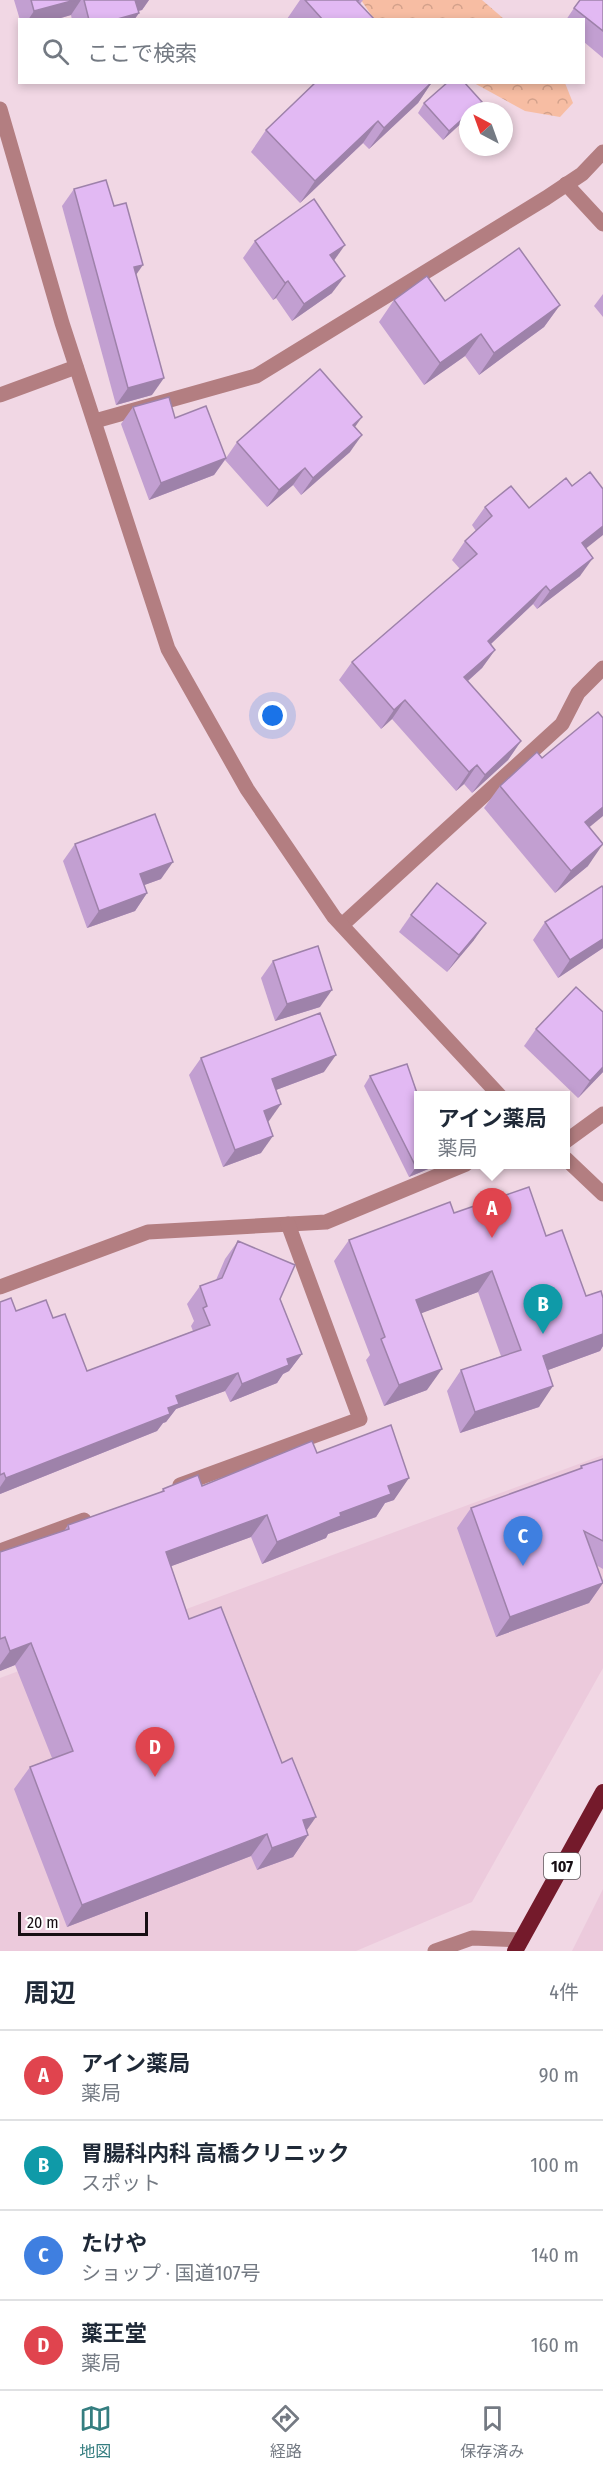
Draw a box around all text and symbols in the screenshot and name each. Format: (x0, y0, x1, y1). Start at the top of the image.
search box (18, 18, 585, 84)
icon: search (39, 35, 72, 68)
text: ここで検索 (87, 40, 197, 67)
north arrow (459, 102, 513, 156)
your location (258, 701, 287, 730)
popup (414, 1091, 570, 1169)
text: アイン薬局 (438, 1105, 546, 1132)
text: 薬局 (438, 1136, 478, 1160)
pin: A (472, 1188, 512, 1238)
pin: B (524, 1284, 562, 1334)
pin: C (504, 1516, 542, 1566)
pin: D (136, 1728, 174, 1777)
road number: 107 (544, 1853, 580, 1879)
scale bar (18, 1909, 148, 1936)
text: 20 m (27, 1913, 58, 1932)
text: 周辺 (24, 1978, 76, 2009)
text: 4件 (549, 1980, 579, 2004)
text: アイン薬局 (81, 2050, 190, 2077)
text: A (38, 2063, 49, 2087)
text: 90 m (539, 2063, 579, 2087)
text: 薬局 (81, 2081, 121, 2105)
text: 胃腸科内科 高橋クリニック (81, 2140, 350, 2167)
text: B (38, 2153, 49, 2177)
text: 100 m (530, 2153, 579, 2177)
text: スポット (81, 2171, 161, 2195)
text: たけや (81, 2230, 147, 2257)
text: C (38, 2243, 49, 2267)
text: 140 m (531, 2243, 579, 2267)
text: ショップ · 国道107号 (81, 2261, 261, 2285)
text: 薬王堂 (81, 2320, 147, 2347)
text: D (38, 2333, 49, 2357)
text: 160 m (531, 2333, 579, 2357)
text: 薬局 (81, 2351, 121, 2375)
tab: 地図 (79, 2402, 112, 2462)
tab: 経路 (269, 2402, 302, 2462)
tab: 保存済み (460, 2402, 524, 2462)

